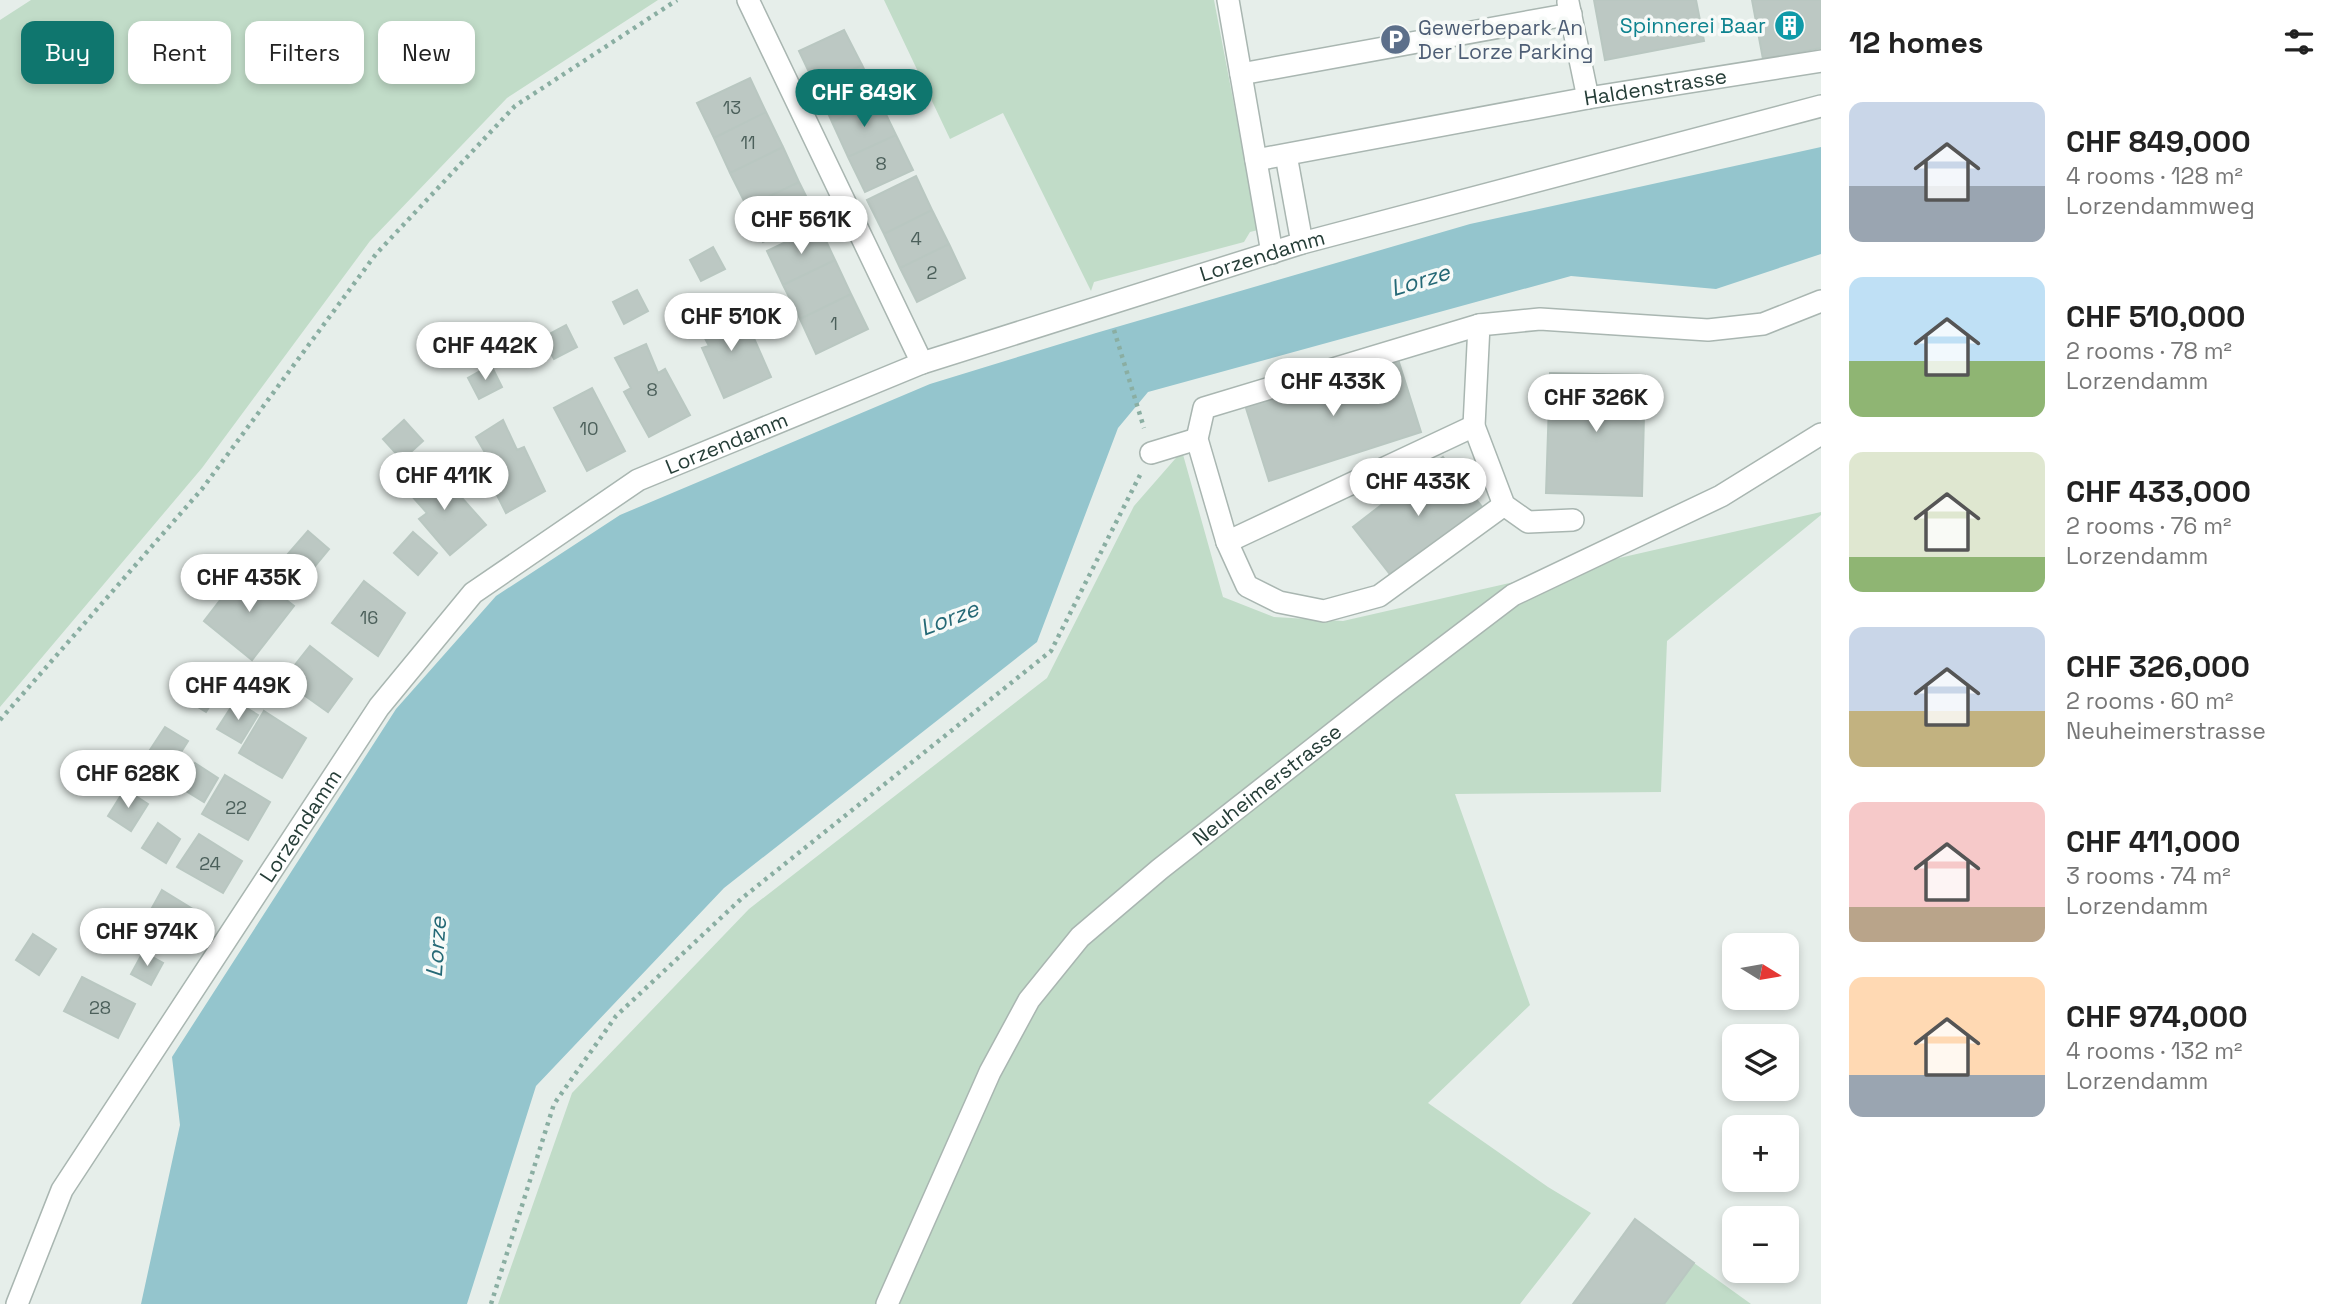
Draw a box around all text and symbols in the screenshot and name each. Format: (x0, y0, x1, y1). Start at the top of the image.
building icon: Spinnerei Baar (1772, 9, 1806, 43)
place label: Spinnerei Baar (1620, 12, 1766, 39)
place label: Gewerbepark An Der Lorze Parking (1418, 14, 1594, 65)
chip: Buy (21, 21, 114, 84)
chip: Rent (128, 21, 231, 84)
chip: Filters (245, 21, 364, 84)
chip: New (378, 21, 475, 84)
parking icon: Gewerbepark An Der Lorze Parking (1378, 23, 1412, 57)
text: 12 homes (1849, 23, 1984, 62)
icon: filters (2280, 23, 2318, 61)
street label: Haldenstrasse (1582, 62, 1729, 111)
pin: CHF 849K (792, 69, 936, 129)
text: CHF 849K (811, 77, 917, 107)
house number: 13 (723, 96, 741, 119)
text: CHF 849,000 (2066, 122, 2251, 161)
icon: home (1905, 130, 1989, 214)
house number: 11 (740, 131, 756, 154)
house number: 8 (875, 152, 887, 175)
text: 4 rooms · 128 m² (2066, 161, 2243, 191)
text: Lorzendammweg (2066, 191, 2255, 221)
pin: CHF 561K (729, 196, 873, 256)
text: CHF 561K (751, 204, 851, 234)
street label: Lorzendamm (1196, 224, 1328, 288)
house number: 4 (910, 227, 922, 250)
water label: Lorze (1387, 256, 1455, 303)
house number: 2 (927, 261, 937, 284)
pin: CHF 510K (659, 294, 803, 353)
text: CHF 510,000 (2066, 297, 2246, 336)
text: CHF 510K (680, 301, 782, 331)
icon: home (1905, 305, 1989, 389)
house number: 1 (830, 312, 838, 335)
pin: CHF 442K (413, 322, 557, 382)
text: CHF 442K (432, 330, 538, 360)
text: 2 rooms · 78 m² (2066, 336, 2232, 366)
pin: CHF 433K (1261, 358, 1405, 418)
text: CHF 433K (1280, 366, 1386, 396)
text: Lorzendamm (2066, 366, 2208, 396)
pin: CHF 326K (1524, 374, 1668, 434)
house number: 8 (646, 378, 658, 401)
text: CHF 326K (1544, 382, 1648, 412)
street label: Lorzendamm (661, 406, 792, 480)
house number: 10 (579, 417, 599, 440)
pin: CHF 411K (372, 452, 516, 512)
pin: CHF 433K (1346, 458, 1490, 518)
text: CHF 411K (396, 460, 492, 490)
text: CHF 433K (1365, 466, 1471, 496)
text: CHF 433,000 (2066, 472, 2251, 511)
icon: home (1905, 480, 1989, 564)
text: 2 rooms · 76 m² (2066, 511, 2231, 541)
text: Lorzendamm (2066, 541, 2208, 571)
pin: CHF 435K (177, 554, 321, 614)
text: CHF 435K (197, 562, 301, 592)
water label: Lorze (915, 593, 984, 643)
house number: 16 (360, 606, 378, 629)
text: CHF 326,000 (2066, 647, 2250, 686)
icon: home (1905, 655, 1989, 739)
pin: CHF 449K (166, 662, 310, 722)
text: CHF 449K (185, 670, 291, 700)
text: 2 rooms · 60 m² (2066, 686, 2233, 716)
text: Neuheimerstrasse (2066, 716, 2266, 746)
street label: Neuheimerstrasse (1187, 717, 1347, 851)
pin: CHF 628K (56, 750, 200, 810)
text: CHF 628K (76, 758, 180, 788)
street label: Lorzendamm (254, 764, 347, 887)
house number: 22 (225, 796, 247, 819)
text: CHF 411,000 (2066, 822, 2240, 861)
icon: home (1905, 830, 1989, 914)
house number: 24 (199, 852, 221, 875)
text: 3 rooms · 74 m² (2066, 861, 2231, 891)
text: Lorzendamm (2066, 891, 2208, 921)
pin: CHF 974K (75, 908, 219, 968)
water label: Lorze (419, 914, 453, 978)
text: CHF 974K (96, 916, 198, 946)
north arrow (1722, 933, 1799, 1010)
map controls (1722, 933, 1799, 1283)
house number: 28 (89, 996, 111, 1019)
text: CHF 974,000 (2066, 997, 2248, 1036)
icon: home (1905, 1005, 1989, 1089)
button: layers (1722, 1024, 1799, 1101)
text: 4 rooms · 132 m² (2066, 1036, 2242, 1066)
text: Lorzendamm (2066, 1066, 2208, 1096)
button: + (1722, 1115, 1799, 1192)
button: − (1722, 1206, 1799, 1283)

